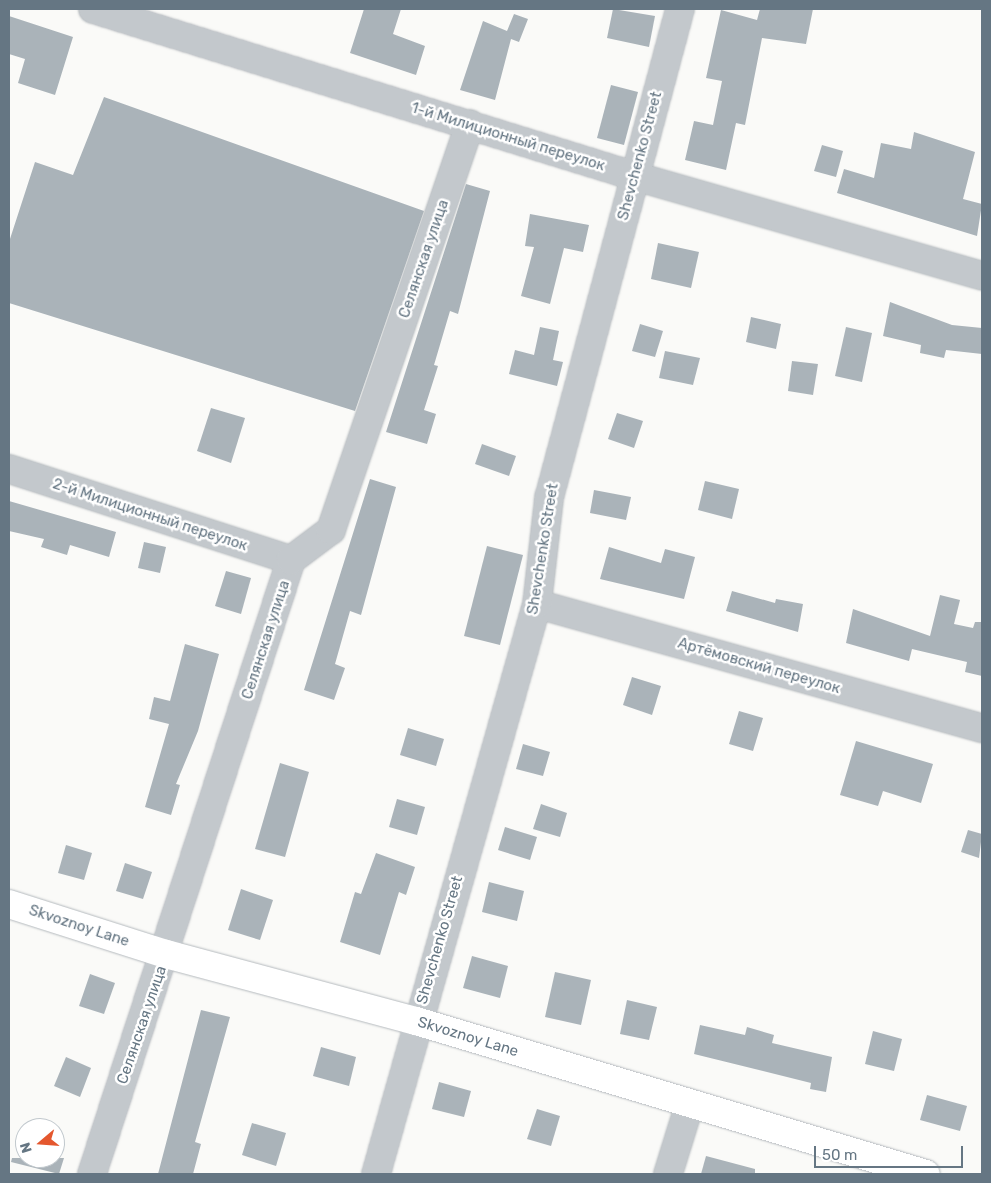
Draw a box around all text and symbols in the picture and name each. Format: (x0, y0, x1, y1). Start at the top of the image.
street label: Shevchenko Street (614, 90, 666, 222)
street label: 1-й Милиционный переулок (409, 99, 607, 175)
street label: Селянская улица (395, 197, 453, 321)
street label: 2-й Милиционный переулок (50, 475, 250, 555)
street label: Shevchenko Street (524, 482, 562, 616)
street label: Селянская улица (238, 578, 294, 702)
street label: Артёмовский переулок (676, 634, 842, 698)
street label: Shevchenko Street (413, 874, 467, 1006)
street label: Skvoznoy Lane (26, 901, 132, 951)
street label: Селянская улица (113, 963, 171, 1087)
street label: Skvoznoy Lane (415, 1013, 521, 1061)
north arrow (15, 1118, 65, 1168)
scale bar (816, 1136, 965, 1168)
text: N (17, 1140, 36, 1155)
text: 50 m (822, 1146, 857, 1164)

